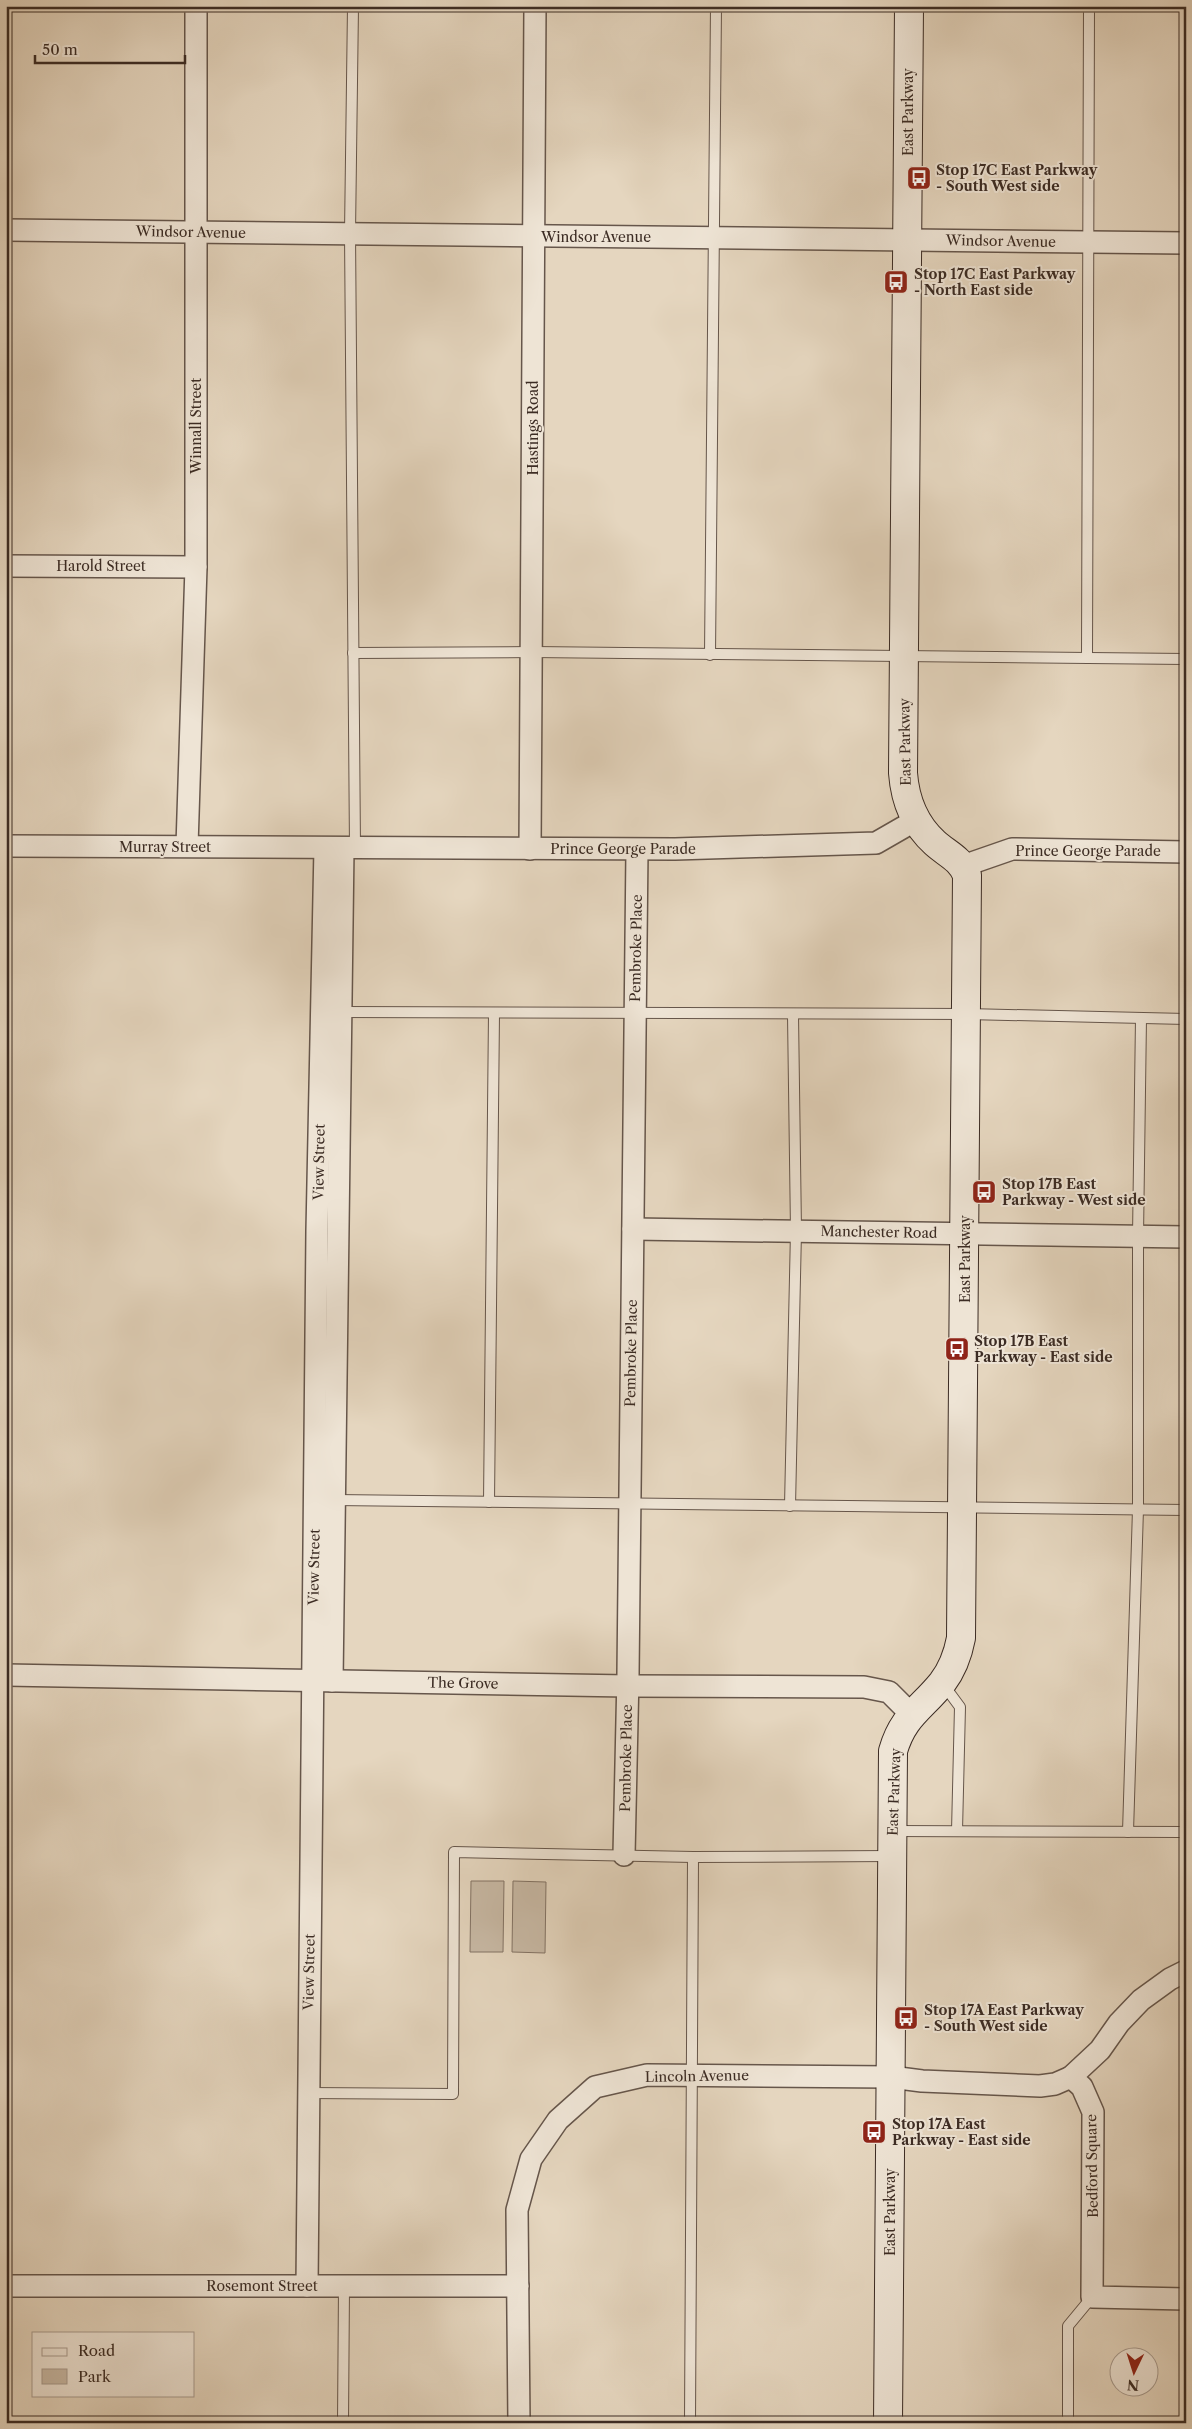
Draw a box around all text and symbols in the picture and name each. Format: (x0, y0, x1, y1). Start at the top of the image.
scale bar (35, 32, 185, 64)
text: 50 m (42, 40, 78, 59)
street label: East Parkway (899, 68, 917, 156)
place label: Stop 17C East Parkway - South West side (936, 161, 1098, 195)
bus stop icon: Stop 17C East Parkway - South West side (906, 165, 932, 191)
street label: Windsor Avenue (135, 222, 246, 242)
street label: Windsor Avenue (540, 228, 651, 246)
street label: Windsor Avenue (945, 231, 1056, 251)
place label: Stop 17C East Parkway - North East side (914, 265, 1076, 299)
bus stop icon: Stop 17C East Parkway - North East side (883, 269, 909, 295)
street label: Winnall Street (187, 378, 205, 475)
street label: Hastings Road (524, 380, 542, 476)
street label: Harold Street (56, 557, 146, 575)
street label: East Parkway (895, 698, 915, 786)
street label: Murray Street (119, 838, 211, 856)
street label: Prince George Parade (550, 840, 696, 858)
street label: Prince George Parade (1015, 842, 1161, 860)
street label: Pembroke Place (626, 894, 646, 1002)
street label: View Street (309, 1124, 329, 1201)
place label: Stop 17B East Parkway - West side (1002, 1175, 1146, 1209)
bus stop icon: Stop 17B East Parkway - West side (971, 1179, 997, 1205)
street label: East Parkway (956, 1215, 974, 1303)
street label: Manchester Road (820, 1222, 938, 1242)
street label: Pembroke Place (621, 1299, 641, 1407)
place label: Stop 17B East Parkway - East side (974, 1332, 1113, 1366)
bus stop icon: Stop 17B East Parkway - East side (944, 1336, 970, 1362)
street label: View Street (304, 1529, 324, 1606)
street label: The Grove (427, 1673, 499, 1693)
street label: Pembroke Place (616, 1704, 636, 1812)
street label: East Parkway (883, 1748, 905, 1836)
street label: View Street (299, 1934, 319, 2011)
place label: Stop 17A East Parkway - South West side (924, 2001, 1084, 2035)
bus stop icon: Stop 17A East Parkway - South West side (893, 2005, 919, 2031)
street label: Lincoln Avenue (645, 2066, 749, 2086)
street label: Bedford Square (1082, 2114, 1102, 2218)
place label: Stop 17A East Parkway - East side (892, 2115, 1031, 2149)
bus stop icon: Stop 17A East Parkway - East side (861, 2119, 887, 2145)
street label: East Parkway (881, 2168, 899, 2256)
street label: Rosemont Street (206, 2277, 318, 2295)
legend (32, 2332, 195, 2396)
text: Road (78, 2341, 115, 2360)
north arrow (1110, 2346, 1160, 2396)
text: Park (78, 2367, 112, 2386)
text: N (1126, 2376, 1140, 2394)

